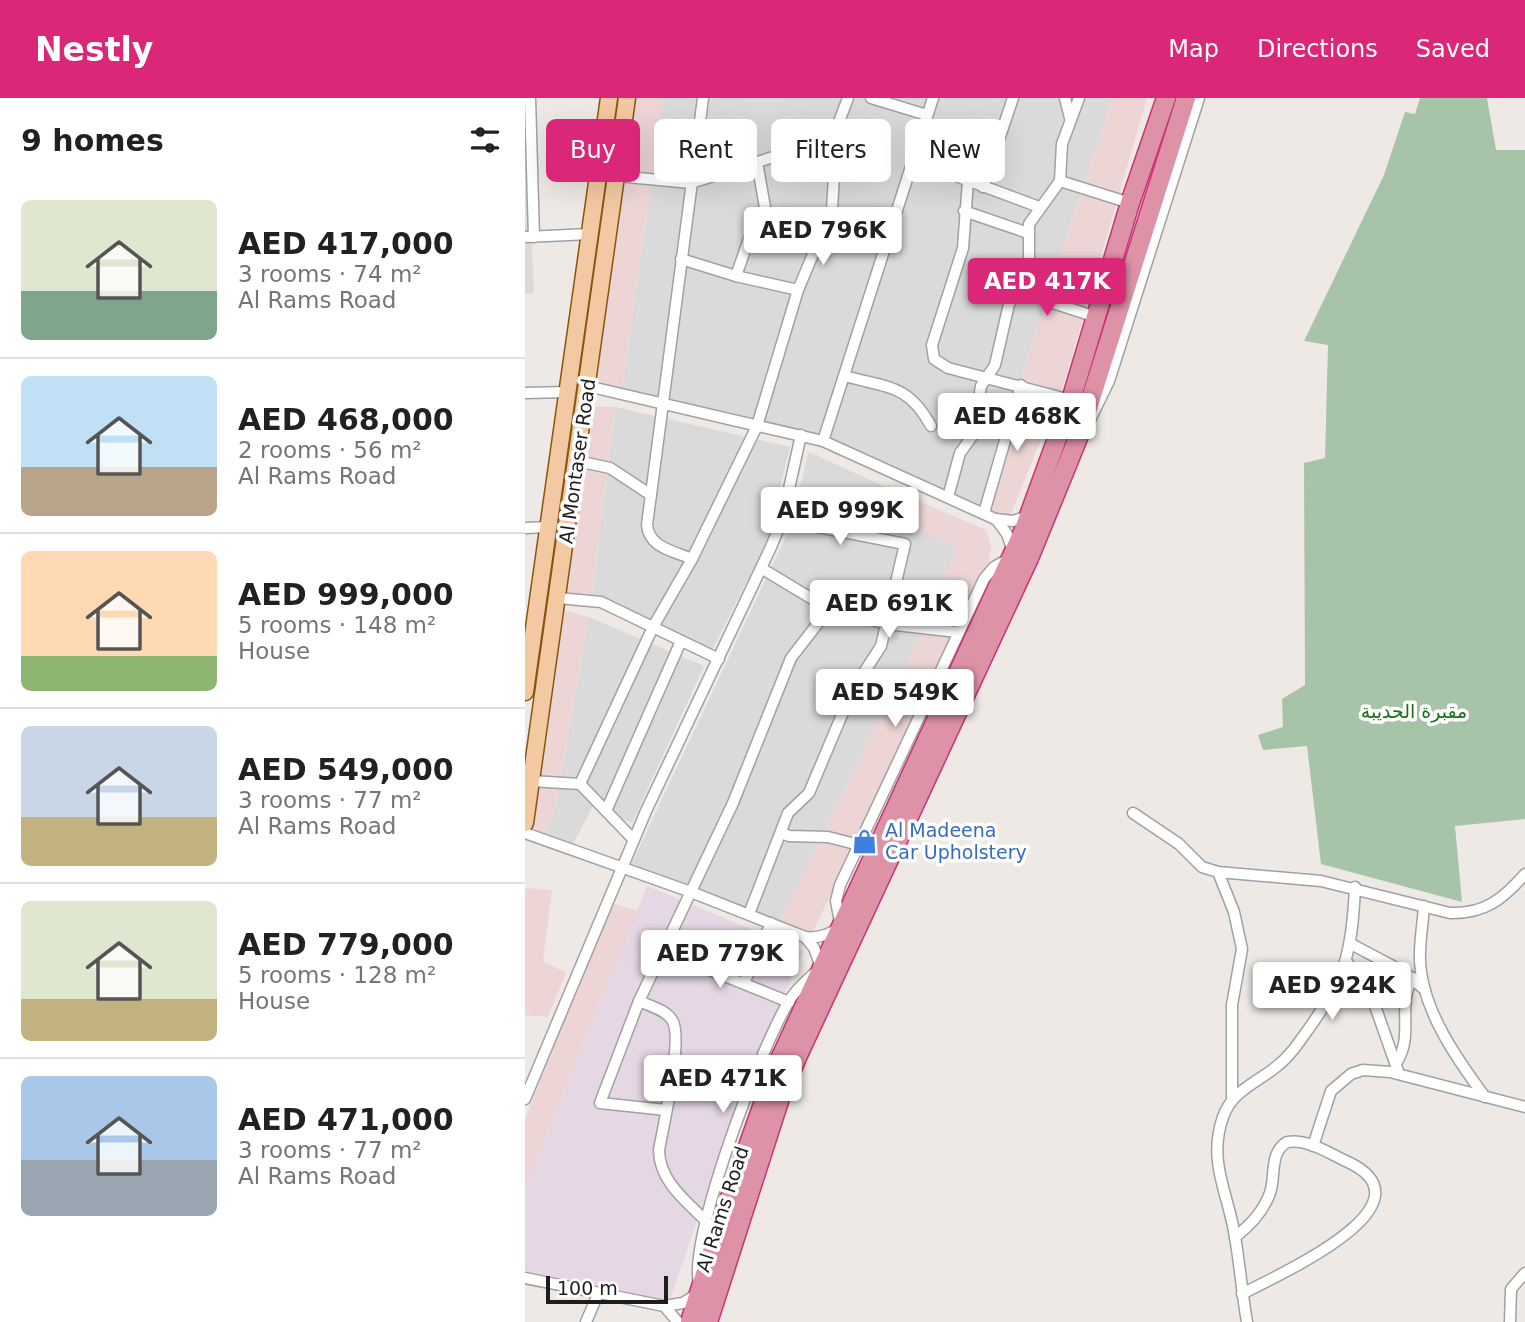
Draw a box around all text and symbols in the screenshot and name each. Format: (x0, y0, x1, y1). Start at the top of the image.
text: Nestly (35, 30, 153, 69)
text: Map (1168, 35, 1219, 63)
text: Directions (1257, 35, 1378, 63)
text: Saved (1416, 35, 1490, 63)
chip: Buy (546, 119, 640, 182)
chip: Rent (654, 119, 757, 182)
chip: Filters (771, 119, 891, 182)
chip: New (905, 119, 1005, 182)
icon: filters (466, 121, 504, 159)
text: 9 homes (21, 123, 164, 158)
pin: AED 796K (751, 208, 895, 267)
text: AED 796K (760, 217, 886, 243)
text: AED 417,000 (238, 226, 454, 261)
icon: home (77, 228, 161, 312)
pin: AED 417K (975, 258, 1119, 318)
text: 3 rooms · 74 m² (238, 261, 422, 287)
text: AED 417K (984, 268, 1110, 294)
text: Al Rams Road (238, 287, 396, 313)
street label: Al Montaser Road (555, 377, 599, 545)
pin: AED 468K (945, 394, 1089, 453)
text: AED 468,000 (238, 402, 454, 437)
text: AED 468K (954, 403, 1080, 429)
icon: home (77, 404, 161, 488)
text: 2 rooms · 56 m² (238, 437, 422, 463)
text: Al Rams Road (238, 463, 396, 489)
pin: AED 999K (768, 488, 912, 547)
text: AED 999K (777, 497, 903, 523)
text: AED 999,000 (238, 577, 454, 612)
icon: home (77, 579, 161, 663)
pin: AED 691K (817, 580, 961, 640)
text: AED 691K (826, 590, 952, 616)
text: 5 rooms · 148 m² (238, 612, 436, 638)
text: House (238, 638, 310, 664)
pin: AED 549K (823, 670, 967, 729)
text: AED 549K (832, 679, 958, 705)
park label: مقبرة الحديبة (1361, 700, 1467, 723)
text: AED 549,000 (238, 752, 454, 787)
icon: home (77, 754, 161, 838)
text: 3 rooms · 77 m² (238, 787, 422, 813)
text: Al Rams Road (238, 813, 396, 839)
place label: Al Madeena Car Upholstery (885, 819, 1027, 863)
shop icon: Al Madeena Car Upholstery (851, 827, 879, 855)
text: AED 779,000 (238, 927, 454, 962)
icon: home (77, 929, 161, 1013)
pin: AED 779K (648, 930, 792, 990)
text: AED 779K (657, 940, 783, 966)
text: 5 rooms · 128 m² (238, 962, 436, 988)
pin: AED 924K (1260, 962, 1404, 1022)
text: AED 924K (1269, 972, 1395, 998)
text: House (238, 988, 310, 1014)
pin: AED 471K (651, 1056, 795, 1115)
text: AED 471K (660, 1065, 786, 1091)
text: AED 471,000 (238, 1102, 454, 1137)
icon: home (77, 1104, 161, 1188)
text: 3 rooms · 77 m² (238, 1137, 422, 1163)
street label: Al Rams Road (691, 1143, 753, 1275)
text: Al Rams Road (238, 1163, 396, 1189)
scale bar (546, 1273, 669, 1305)
text: 100 m (557, 1277, 618, 1299)

